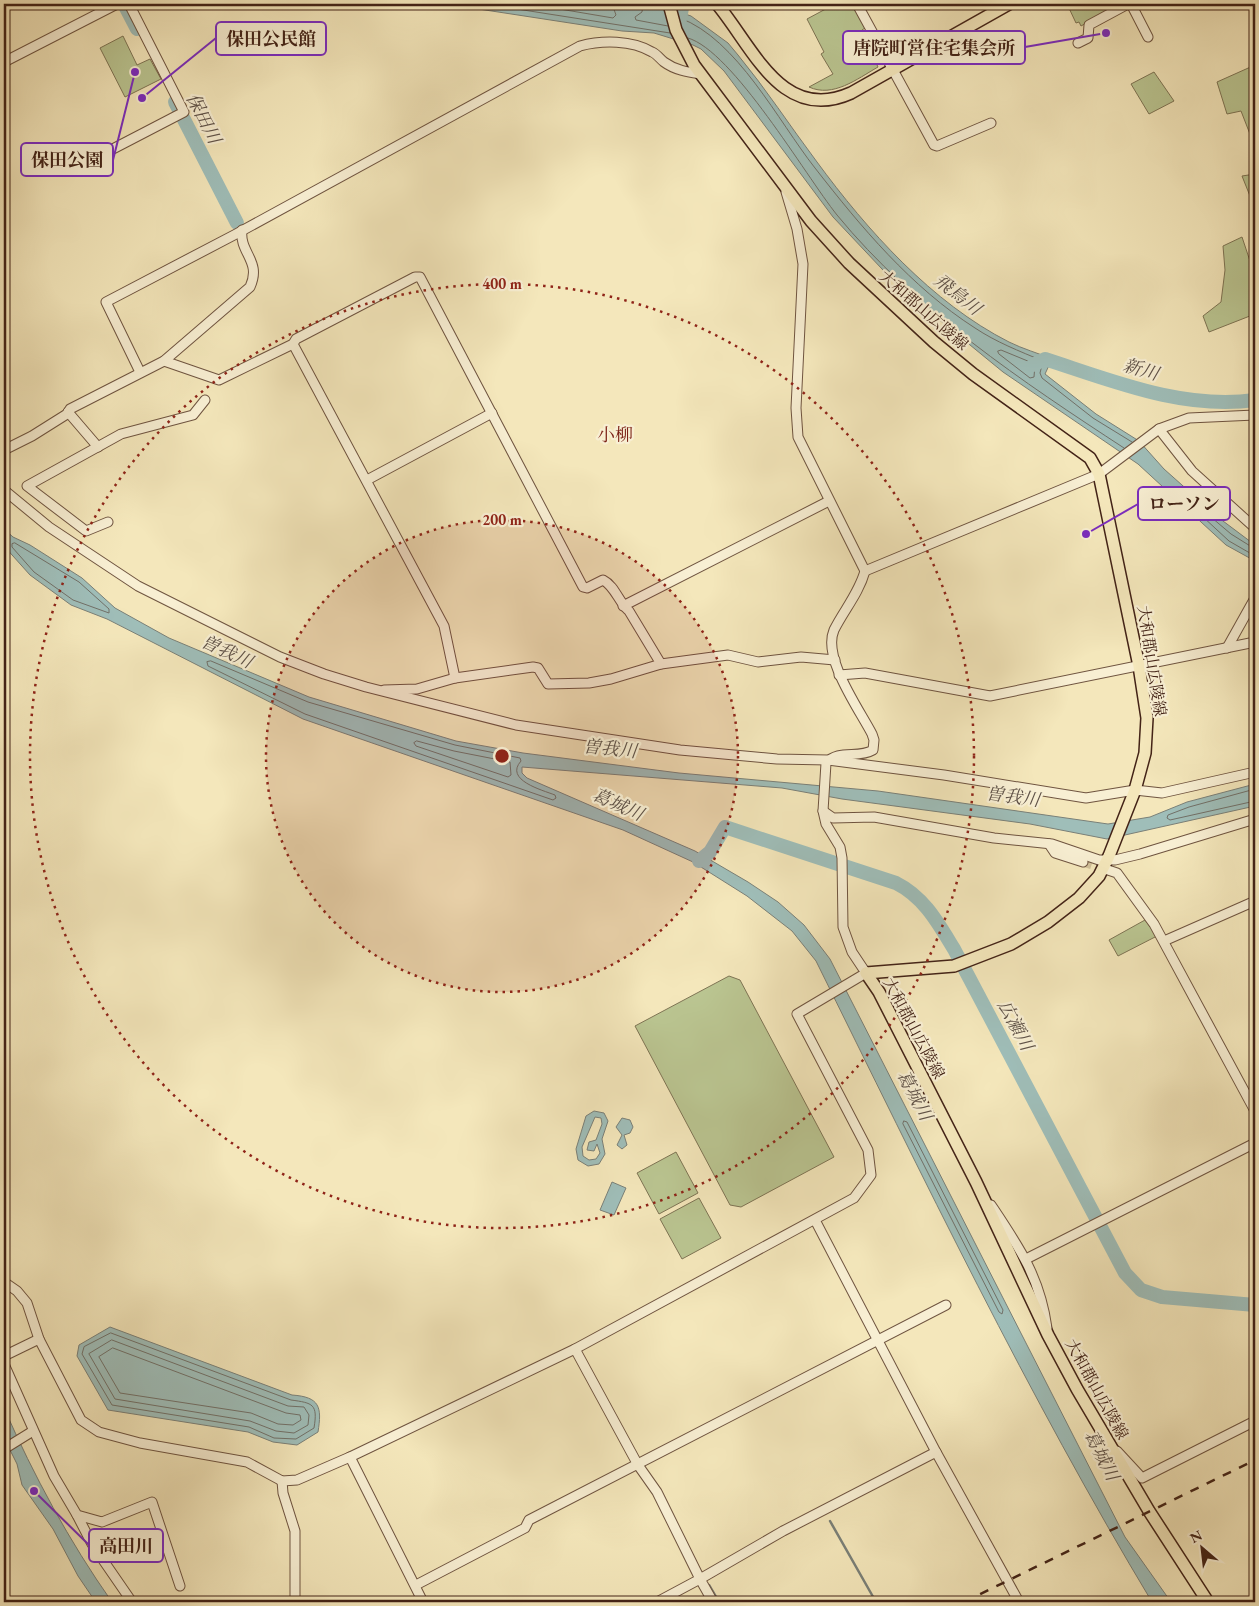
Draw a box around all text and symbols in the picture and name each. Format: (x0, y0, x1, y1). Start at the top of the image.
callout: 保田公民館 (216, 22, 326, 55)
text: 保田公民館 (226, 27, 316, 50)
callout: 唐院町営住宅集会所 (843, 31, 1025, 64)
text: 唐院町営住宅集会所 (853, 36, 1015, 59)
water label: 保田川 (181, 89, 227, 149)
callout: 保田公園 (21, 143, 113, 176)
text: 保田公園 (31, 148, 103, 171)
street label: 大和郡山広陵線 (875, 265, 973, 355)
water label: 飛鳥川 (930, 268, 988, 321)
text: 400 m (482, 274, 522, 293)
water label: 新川 (1121, 353, 1163, 386)
district label: 小柳 (597, 423, 633, 446)
callout: ローソン (1138, 487, 1230, 520)
text: ローソン (1148, 492, 1220, 515)
text: 200 m (482, 510, 522, 529)
street label: 大和郡山広陵線 (1133, 604, 1171, 718)
water label: 曽我川 (198, 629, 258, 674)
water label: 曽我川 (582, 734, 640, 762)
centre of rings (493, 747, 511, 765)
water label: 曽我川 (985, 781, 1043, 811)
water label: 葛城川 (589, 783, 649, 826)
street label: 大和郡山広陵線 (878, 974, 950, 1082)
water label: 広瀬川 (993, 996, 1040, 1056)
water label: 葛城川 (892, 1066, 939, 1126)
street label: 大和郡山広陵線 (1061, 1335, 1133, 1443)
water label: 葛城川 (1079, 1426, 1125, 1486)
north arrow (1176, 1524, 1226, 1574)
text: N (1187, 1526, 1206, 1547)
callout: 高田川 (89, 1529, 163, 1562)
text: 高田川 (99, 1534, 153, 1557)

